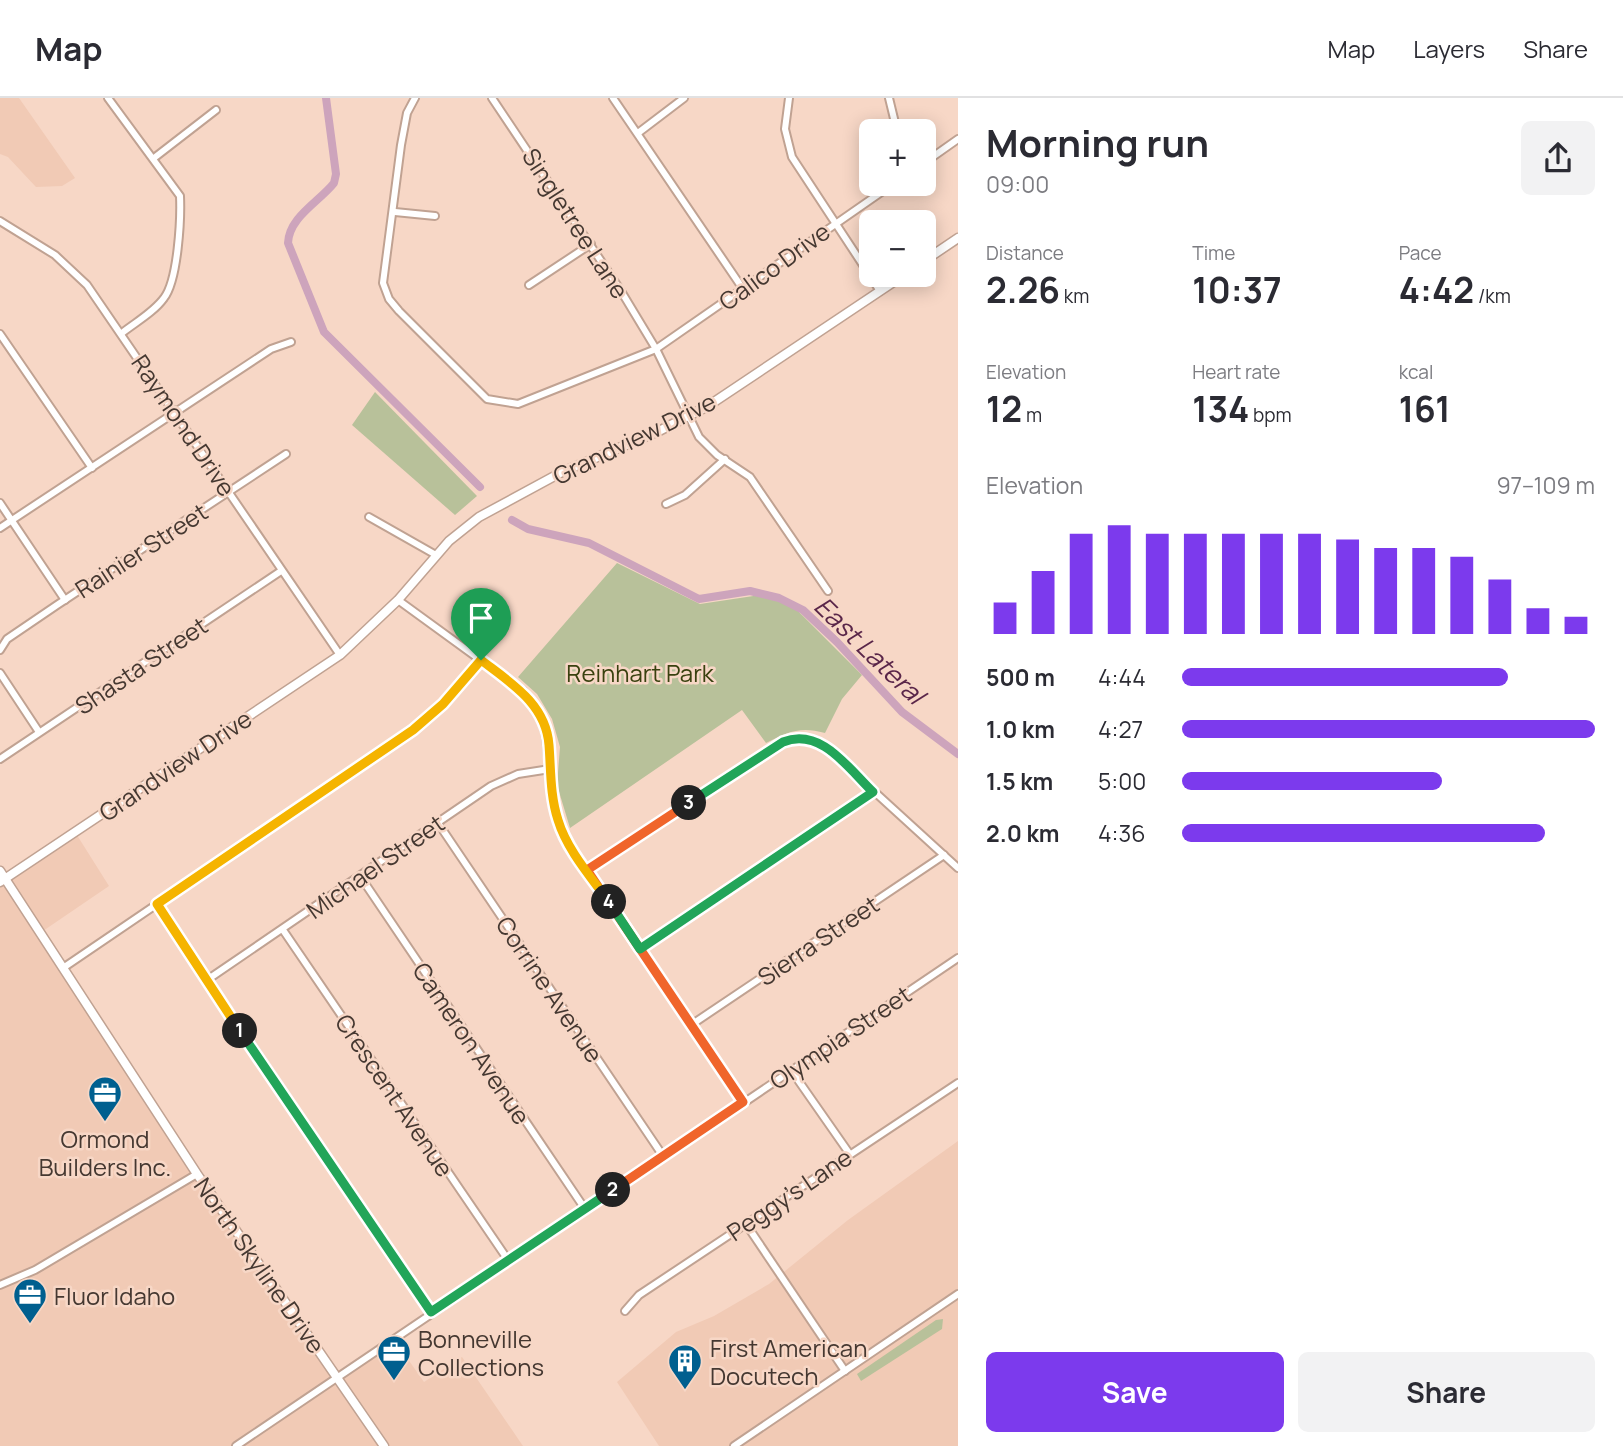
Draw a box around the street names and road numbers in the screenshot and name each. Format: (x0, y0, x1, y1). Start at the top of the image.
street label: Singletree Lane (515, 141, 637, 305)
street label: Calico Drive (712, 215, 836, 317)
street label: Raymond Drive (124, 348, 244, 502)
street label: Grandview Drive (547, 384, 721, 492)
street label: Rainier Street (68, 495, 214, 605)
street label: Shasta Street (68, 608, 214, 722)
street label: Grandview Drive (92, 702, 258, 828)
street label: Michael Street (299, 806, 451, 926)
street label: Sierra Street (751, 887, 885, 993)
street label: Corrine Avenue (489, 910, 611, 1068)
street label: Cameron Avenue (406, 956, 538, 1130)
street label: Olympia Street (763, 977, 917, 1097)
street label: Crescent Avenue (328, 1007, 462, 1183)
street label: Peggy's Lane (720, 1140, 858, 1248)
street label: North Skyline Drive (187, 1170, 333, 1360)

